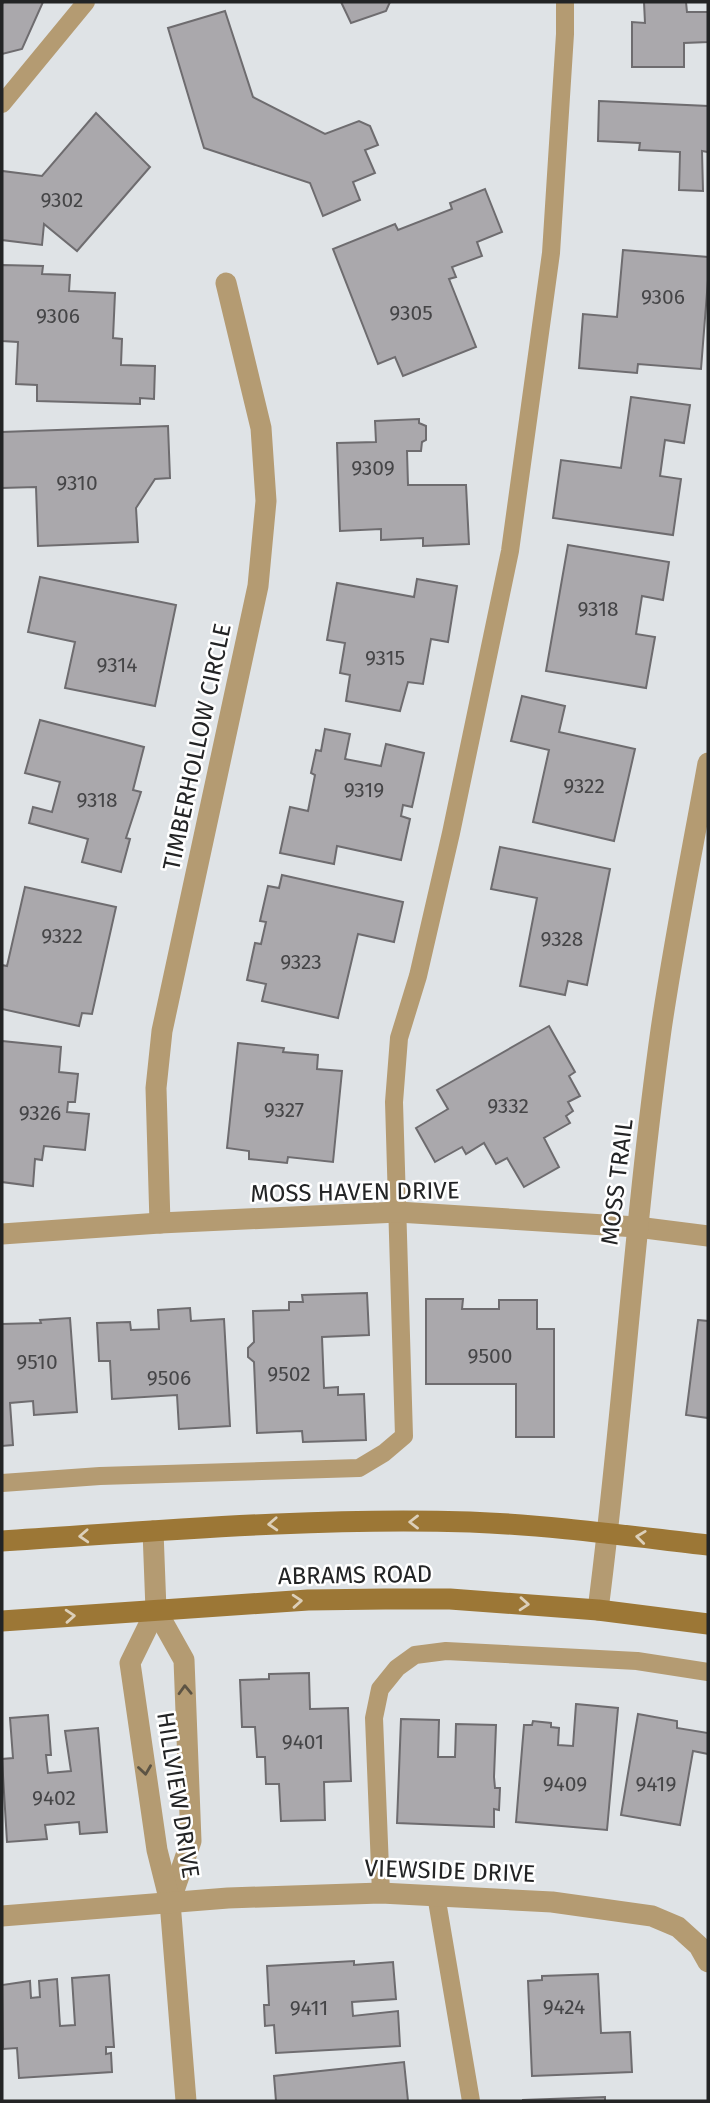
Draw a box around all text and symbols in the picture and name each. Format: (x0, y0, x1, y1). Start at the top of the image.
house number: 9302 (41, 187, 83, 213)
house number: 9306 (641, 284, 685, 310)
house number: 9305 (389, 300, 433, 326)
house number: 9306 (36, 303, 80, 329)
house number: 9309 (351, 455, 395, 481)
house number: 9310 (56, 470, 98, 496)
house number: 9318 (577, 596, 619, 622)
street label: TIMBERHOLLOW CIRCLE (157, 621, 237, 873)
house number: 9315 (365, 645, 405, 671)
house number: 9314 (97, 652, 137, 678)
house number: 9322 (563, 773, 605, 799)
house number: 9319 (344, 777, 384, 803)
house number: 9318 (76, 787, 118, 813)
house number: 9322 (41, 923, 83, 949)
house number: 9328 (541, 926, 583, 952)
house number: 9323 (280, 949, 322, 975)
house number: 9332 (487, 1093, 529, 1119)
house number: 9327 (264, 1097, 304, 1123)
house number: 9326 (19, 1100, 61, 1126)
street label: MOSS TRAIL (595, 1117, 639, 1247)
street label: MOSS HAVEN DRIVE (250, 1176, 460, 1208)
house number: 9500 (468, 1343, 512, 1369)
house number: 9510 (16, 1349, 58, 1375)
house number: 9502 (267, 1361, 311, 1387)
house number: 9506 (147, 1365, 191, 1391)
one-way arrow (408, 1514, 418, 1530)
one-way arrow (267, 1517, 278, 1532)
one-way arrow (79, 1528, 90, 1543)
one-way arrow (635, 1529, 646, 1544)
street label: ABRAMS ROAD (278, 1560, 432, 1590)
one-way arrow (292, 1594, 303, 1609)
one-way arrow (519, 1596, 530, 1611)
one-way arrow (65, 1609, 76, 1624)
one-way arrow (178, 1685, 193, 1696)
street label: HILLVIEW DRIVE (151, 1710, 205, 1880)
house number: 9401 (282, 1729, 324, 1755)
one-way arrow (138, 1764, 153, 1775)
house number: 9409 (543, 1771, 587, 1797)
house number: 9419 (636, 1771, 676, 1797)
house number: 9402 (32, 1785, 76, 1811)
street label: VIEWSIDE DRIVE (364, 1854, 536, 1888)
house number: 9424 (543, 1994, 585, 2020)
house number: 9411 (290, 1995, 328, 2021)

